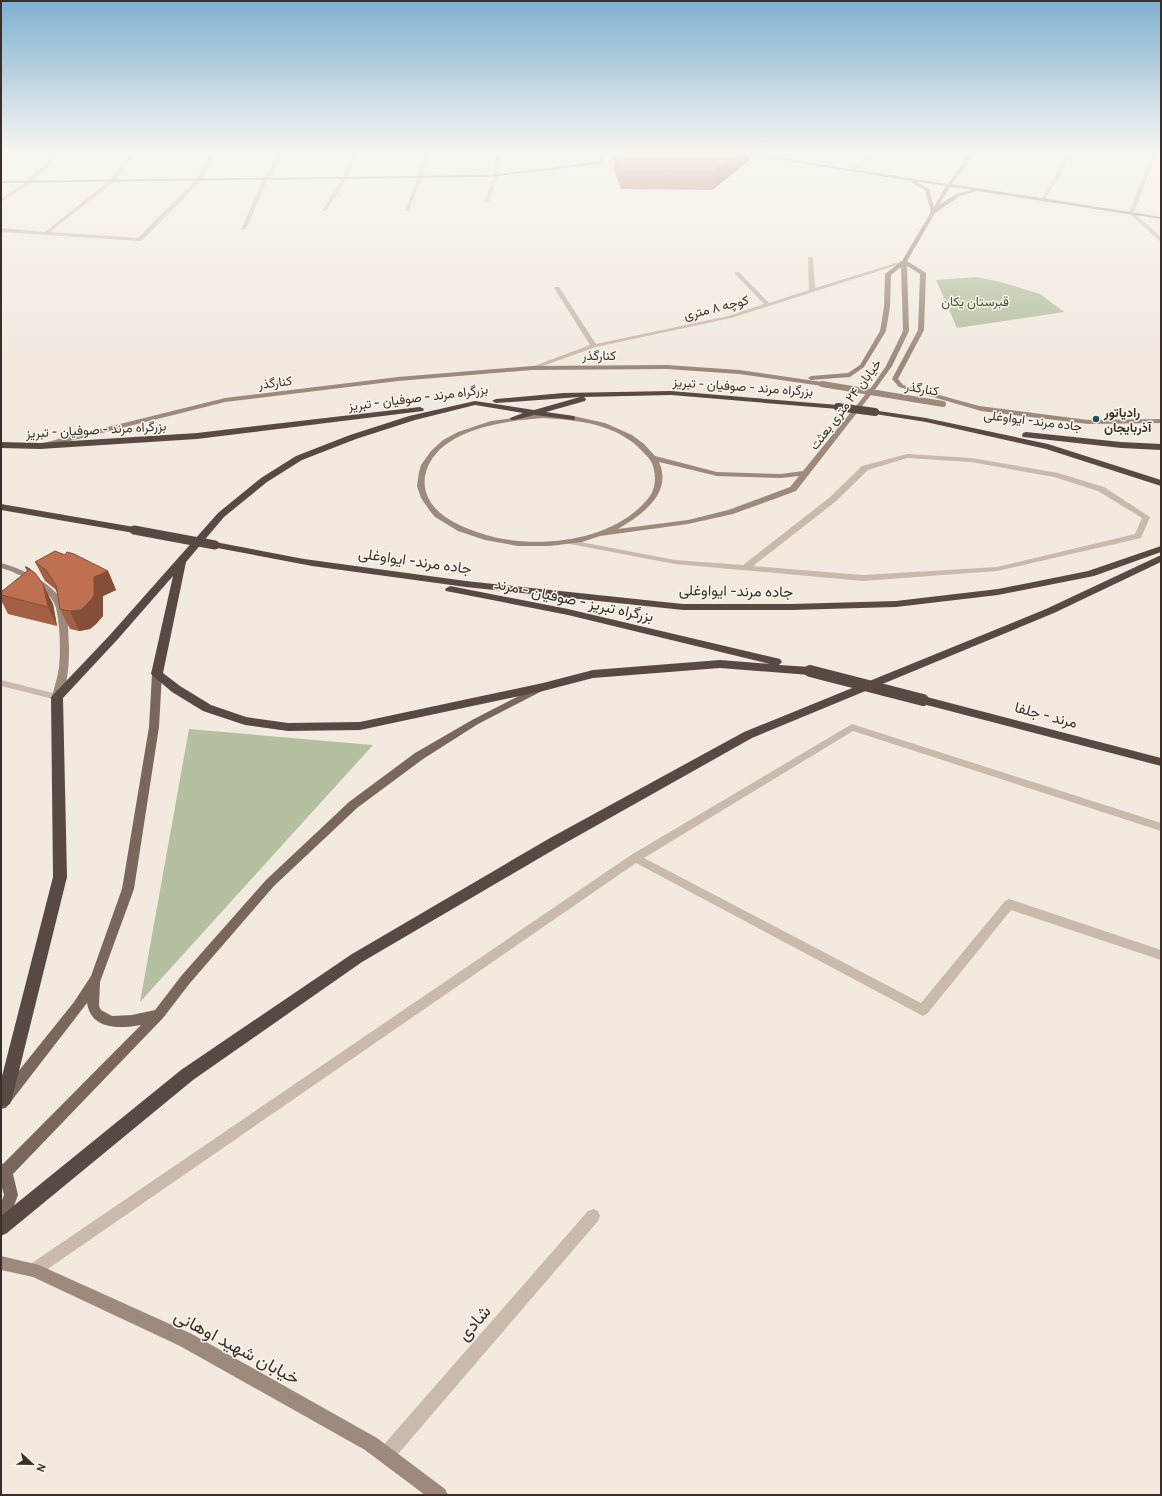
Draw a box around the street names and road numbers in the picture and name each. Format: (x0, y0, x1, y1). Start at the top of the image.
street label: کوچه ۸ متری (682, 291, 751, 325)
street label: کنارگذر (581, 347, 616, 364)
street label: خیابان ۲۴ متری بعثت (806, 355, 885, 453)
street label: کنارگذر (256, 372, 293, 393)
street label: بزرگراه مرند - صوفیان - تبریز (671, 373, 814, 400)
street label: کنارگذر (903, 377, 940, 400)
street label: بزرگراه مرند - صوفیان - تبریز (346, 380, 489, 415)
street label: جاده مرند- ایواوغلی (983, 406, 1083, 435)
street label: بزرگراه مرند - صوفیان - تبریز (24, 417, 167, 442)
street label: جاده مرند- ایواوغلی (357, 544, 473, 579)
street label: بزرگراه تبریز - صوفیان - مرند (493, 574, 655, 626)
street label: جاده مرند- ایواوغلی (679, 581, 793, 602)
street label: مرند - جلفا (1013, 698, 1079, 732)
street label: شادی (453, 1301, 495, 1345)
street label: خیابان شهید اوهانی (170, 1305, 304, 1389)

